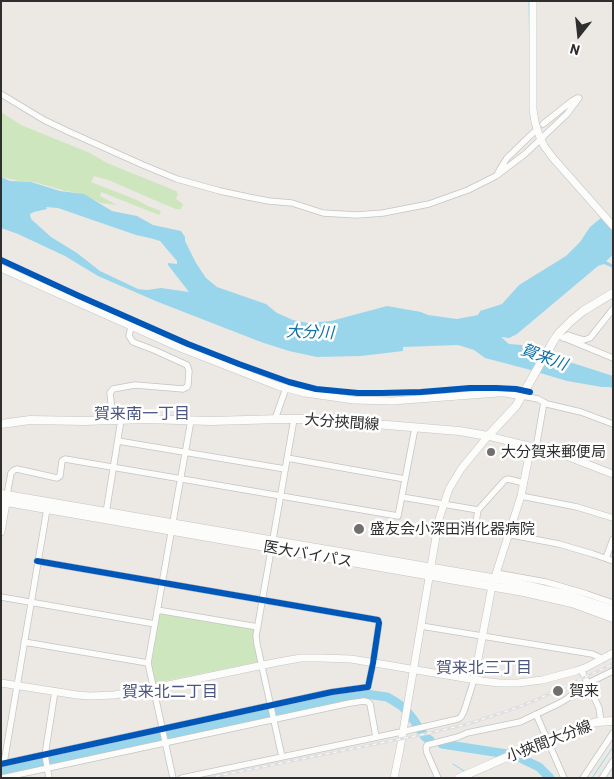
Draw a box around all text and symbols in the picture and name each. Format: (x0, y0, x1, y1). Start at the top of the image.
north arrow (554, 10, 604, 60)
text: N (568, 40, 582, 59)
water label: 大分川 (286, 322, 334, 342)
water label: 賀来川 (518, 340, 570, 374)
district label: 賀来南一丁目 (94, 404, 190, 424)
street label: 大分挾間線 (304, 410, 380, 434)
place label: 大分賀来郵便局 (501, 443, 606, 461)
marker: 大分賀来郵便局 (485, 446, 497, 458)
place label: 盛友会小深田消化器病院 (370, 520, 535, 538)
marker: 盛友会小深田消化器病院 (352, 522, 366, 536)
street label: 医大バイパス (262, 537, 354, 571)
district label: 賀来北三丁目 (436, 658, 532, 678)
district label: 賀来北二丁目 (122, 682, 218, 702)
place label: 賀来 (569, 682, 599, 700)
marker: 賀来 (551, 684, 565, 698)
street label: 小挾間大分線 (504, 716, 594, 766)

